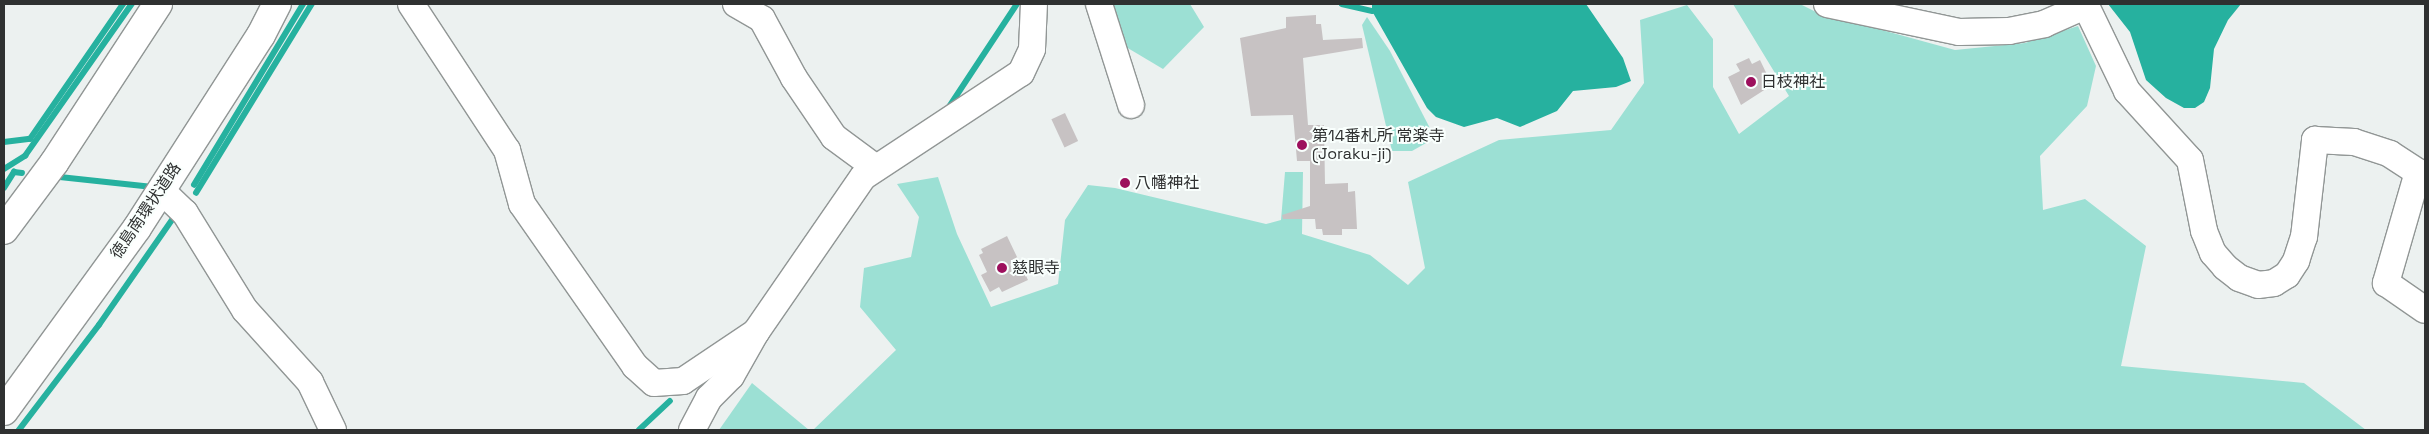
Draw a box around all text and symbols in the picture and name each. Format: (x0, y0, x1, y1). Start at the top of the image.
place label: 日枝神社 (1761, 72, 1825, 92)
marker: 日枝神社 (1745, 76, 1757, 88)
place label: 第14番札所 常楽寺 (Joraku-ji) (1312, 126, 1445, 164)
marker: 第14番札所 常楽寺 (Joraku-ji) (1296, 139, 1308, 151)
street label: 徳島南環状道路 (107, 159, 185, 263)
place label: 八幡神社 (1135, 173, 1199, 193)
marker: 八幡神社 (1119, 177, 1131, 189)
place label: 慈眼寺 (1012, 258, 1060, 278)
marker: 慈眼寺 (996, 262, 1008, 274)

